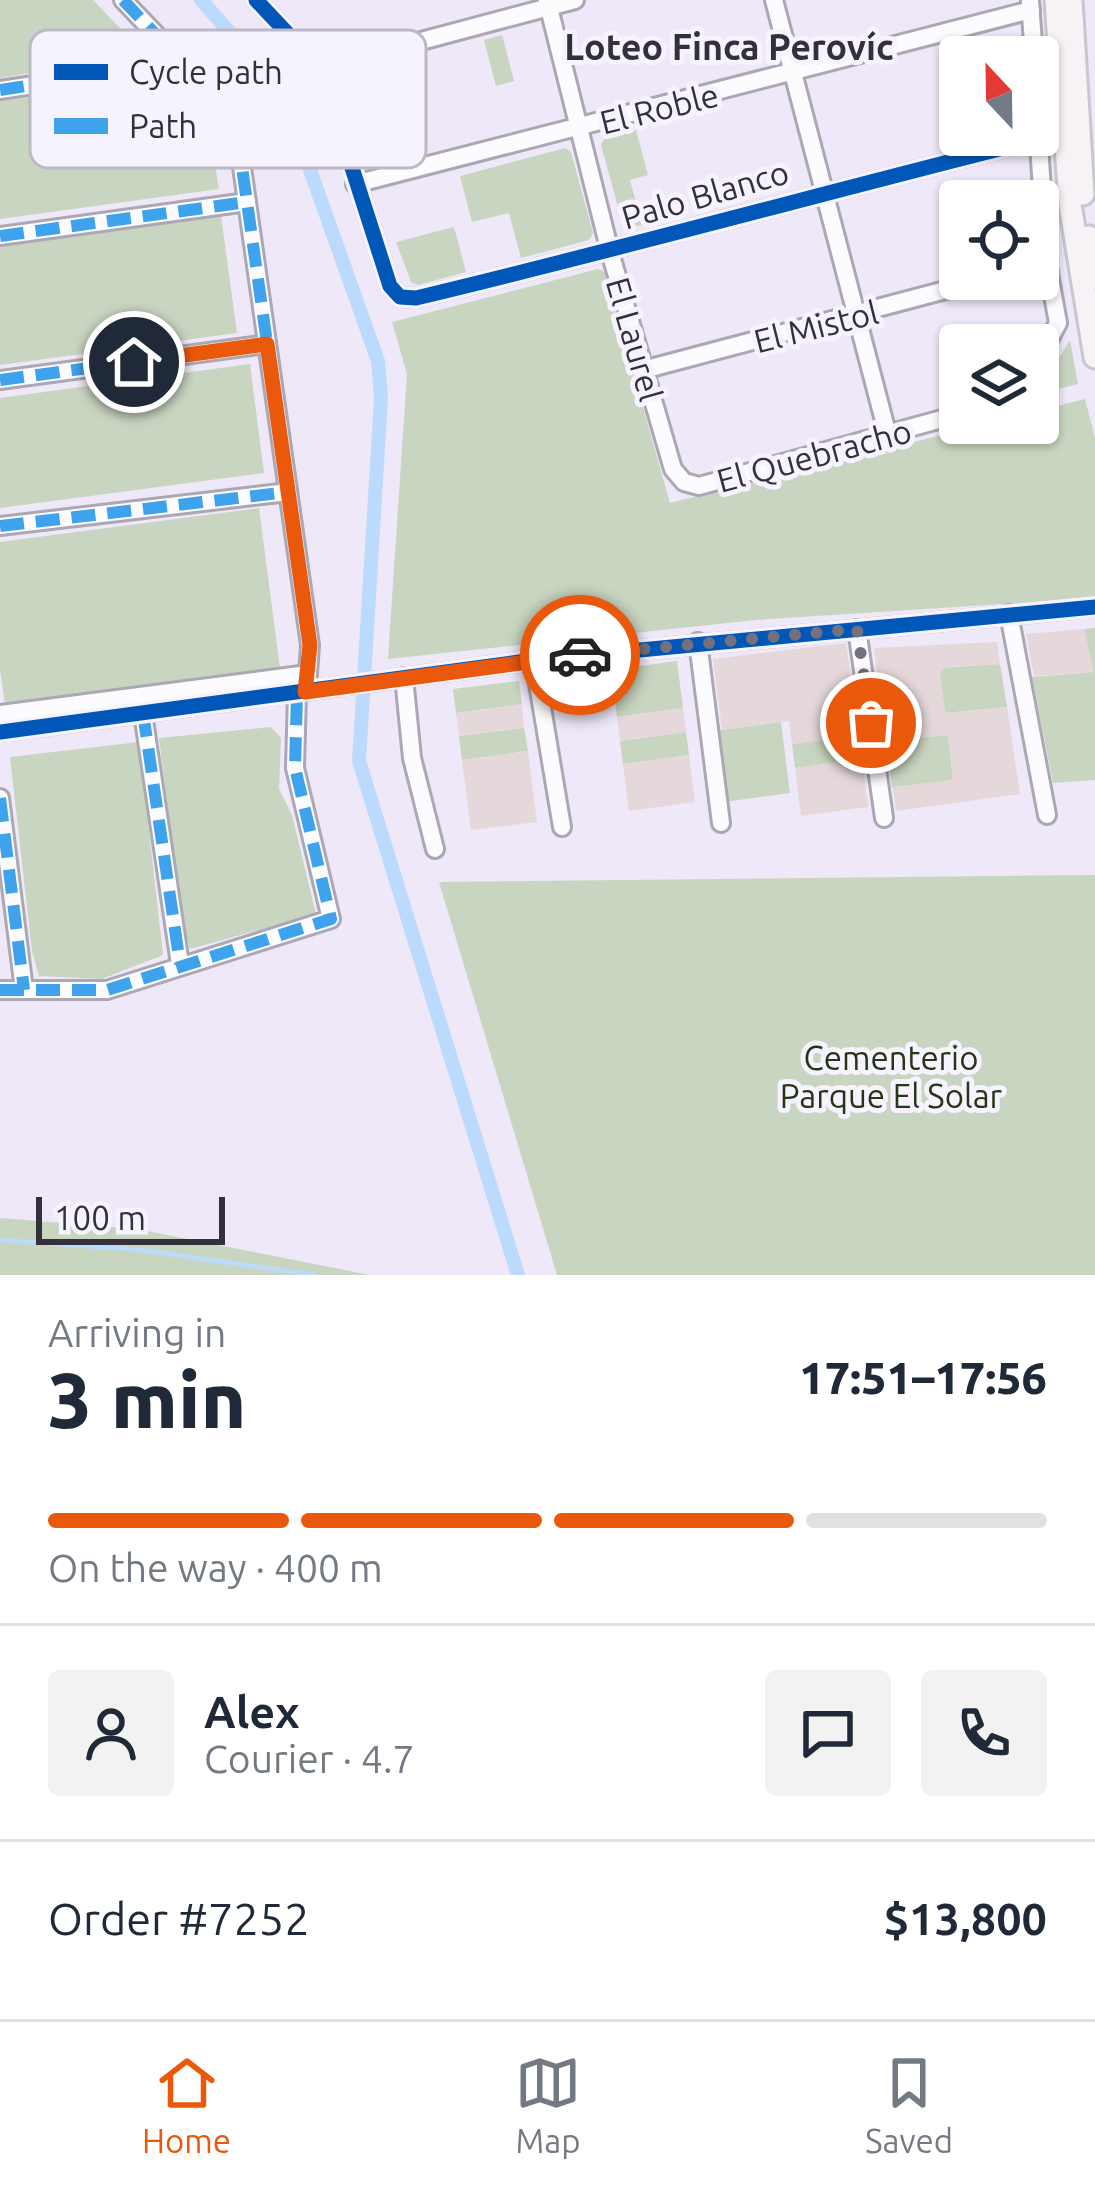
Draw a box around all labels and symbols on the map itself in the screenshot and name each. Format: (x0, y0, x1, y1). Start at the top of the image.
district label: Loteo Finca Perovíc (564, 26, 894, 67)
legend (30, 30, 426, 168)
north arrow (939, 36, 1059, 156)
text: Cycle path (129, 53, 283, 90)
street label: El Roble (596, 75, 722, 141)
text: Path (129, 107, 197, 144)
street label: Palo Blanco (617, 153, 793, 235)
street label: El Laurel (600, 273, 670, 405)
street label: El Mistol (750, 293, 882, 359)
pin (83, 311, 185, 413)
street label: El Quebracho (713, 411, 915, 499)
courier (520, 595, 640, 715)
pin (820, 672, 922, 774)
park label: Cementerio Parque El Solar (780, 1039, 1003, 1114)
scale bar (36, 1191, 225, 1244)

